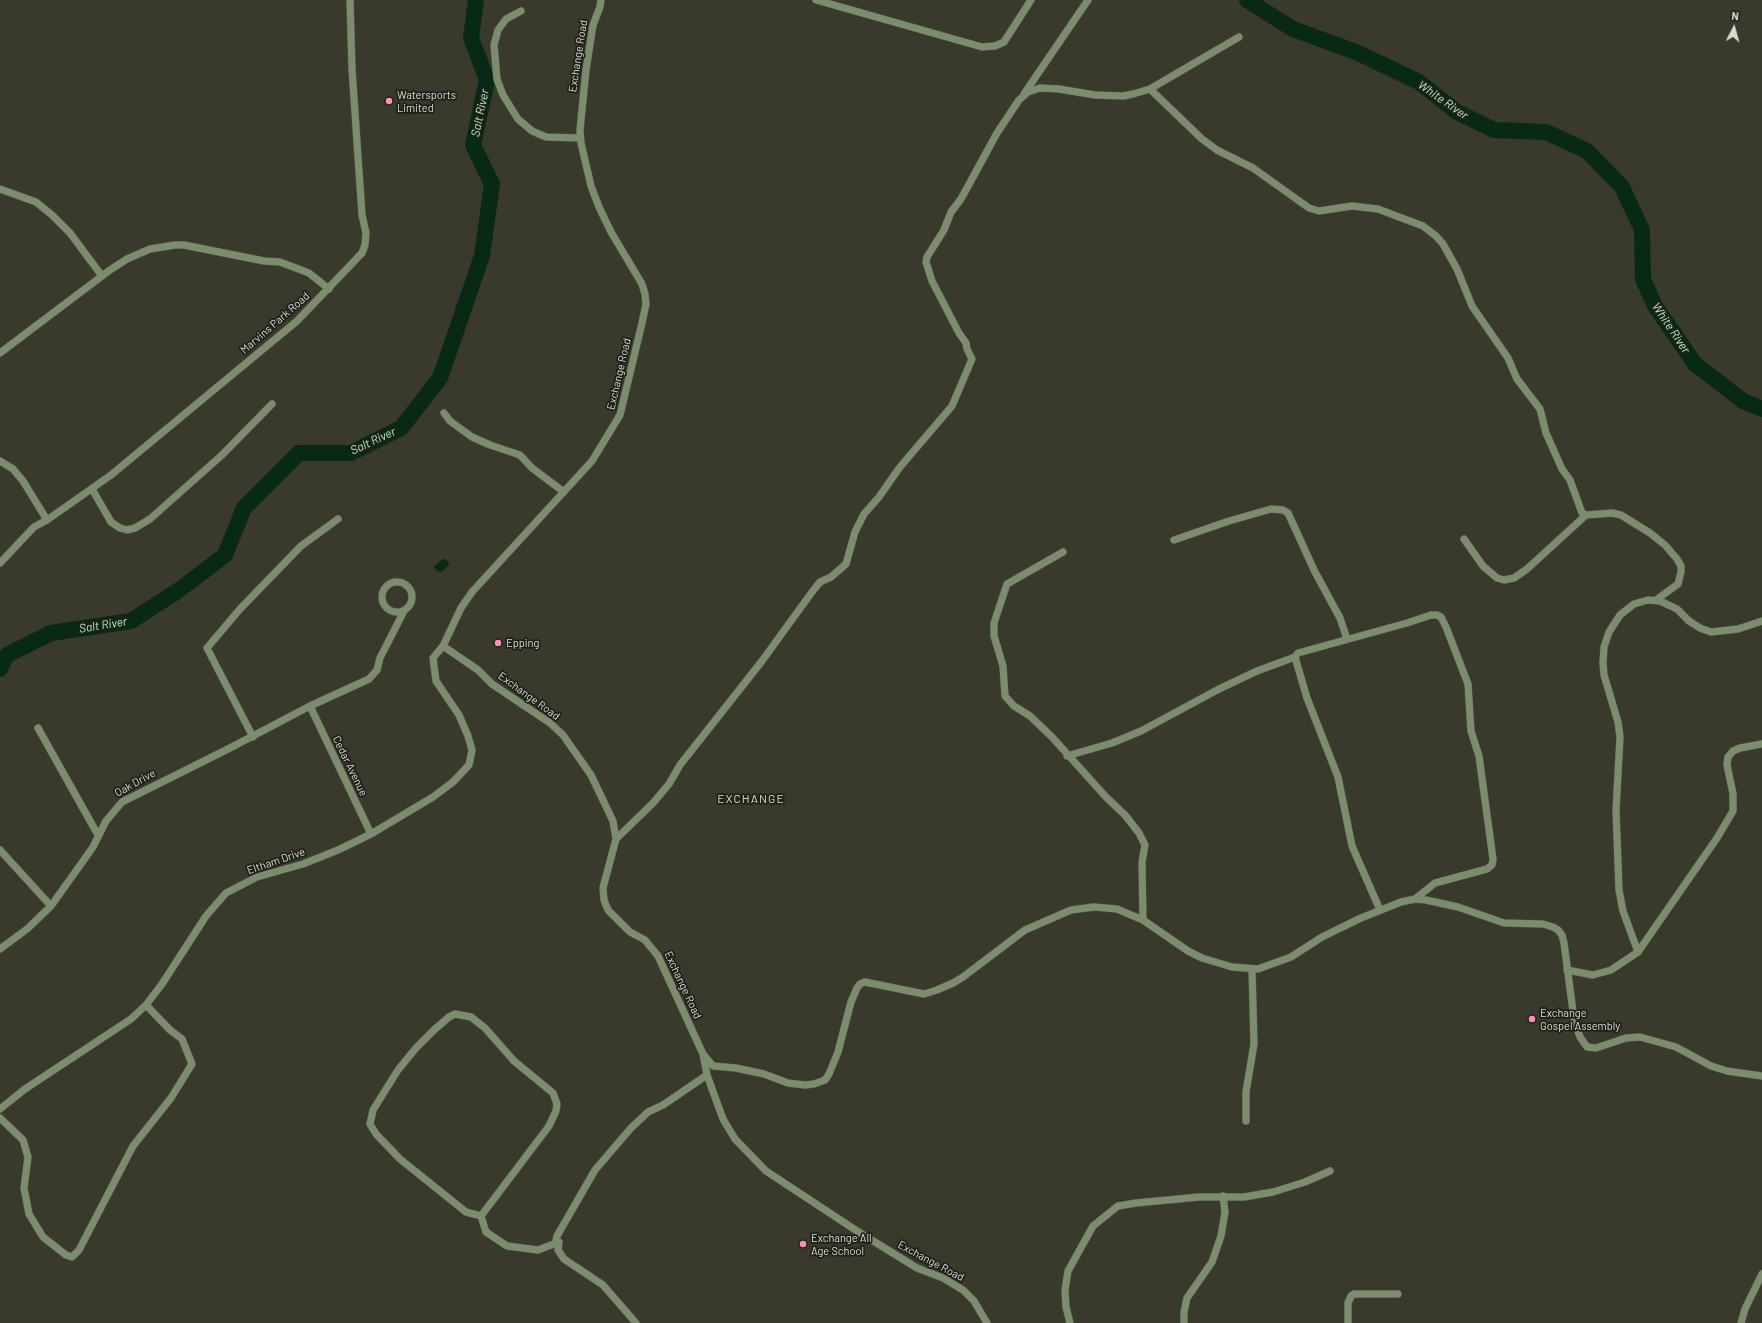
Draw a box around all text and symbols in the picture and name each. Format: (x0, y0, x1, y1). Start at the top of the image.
north arrow (1714, 8, 1754, 48)
text: N (1731, 9, 1740, 22)
street label: Exchange Road (566, 19, 590, 93)
water label: White River (1415, 77, 1471, 123)
place label: Watersports Limited (397, 88, 456, 114)
water label: Salt River (468, 88, 492, 138)
marker: Watersports Limited (384, 96, 394, 106)
street label: Marvins Park Road (238, 289, 312, 357)
water label: White River (1649, 300, 1693, 356)
street label: Exchange Road (604, 337, 634, 411)
water label: Salt River (348, 424, 398, 458)
water label: Salt River (78, 614, 128, 636)
place label: Epping (506, 636, 539, 650)
marker: Epping (493, 638, 503, 648)
street label: Exchange Road (496, 669, 562, 723)
street label: Cedar Avenue (330, 734, 370, 798)
street label: Oak Drive (112, 766, 158, 800)
district label: EXCHANGE (717, 792, 785, 806)
street label: Eltham Drive (245, 845, 307, 877)
street label: Exchange Road (662, 949, 704, 1021)
place label: Exchange Gospel Assembly (1540, 1006, 1620, 1032)
marker: Exchange Gospel Assembly (1527, 1014, 1537, 1024)
place label: Exchange All Age School (811, 1231, 872, 1257)
street label: Exchange Road (896, 1238, 966, 1284)
marker: Exchange All Age School (798, 1239, 808, 1249)

